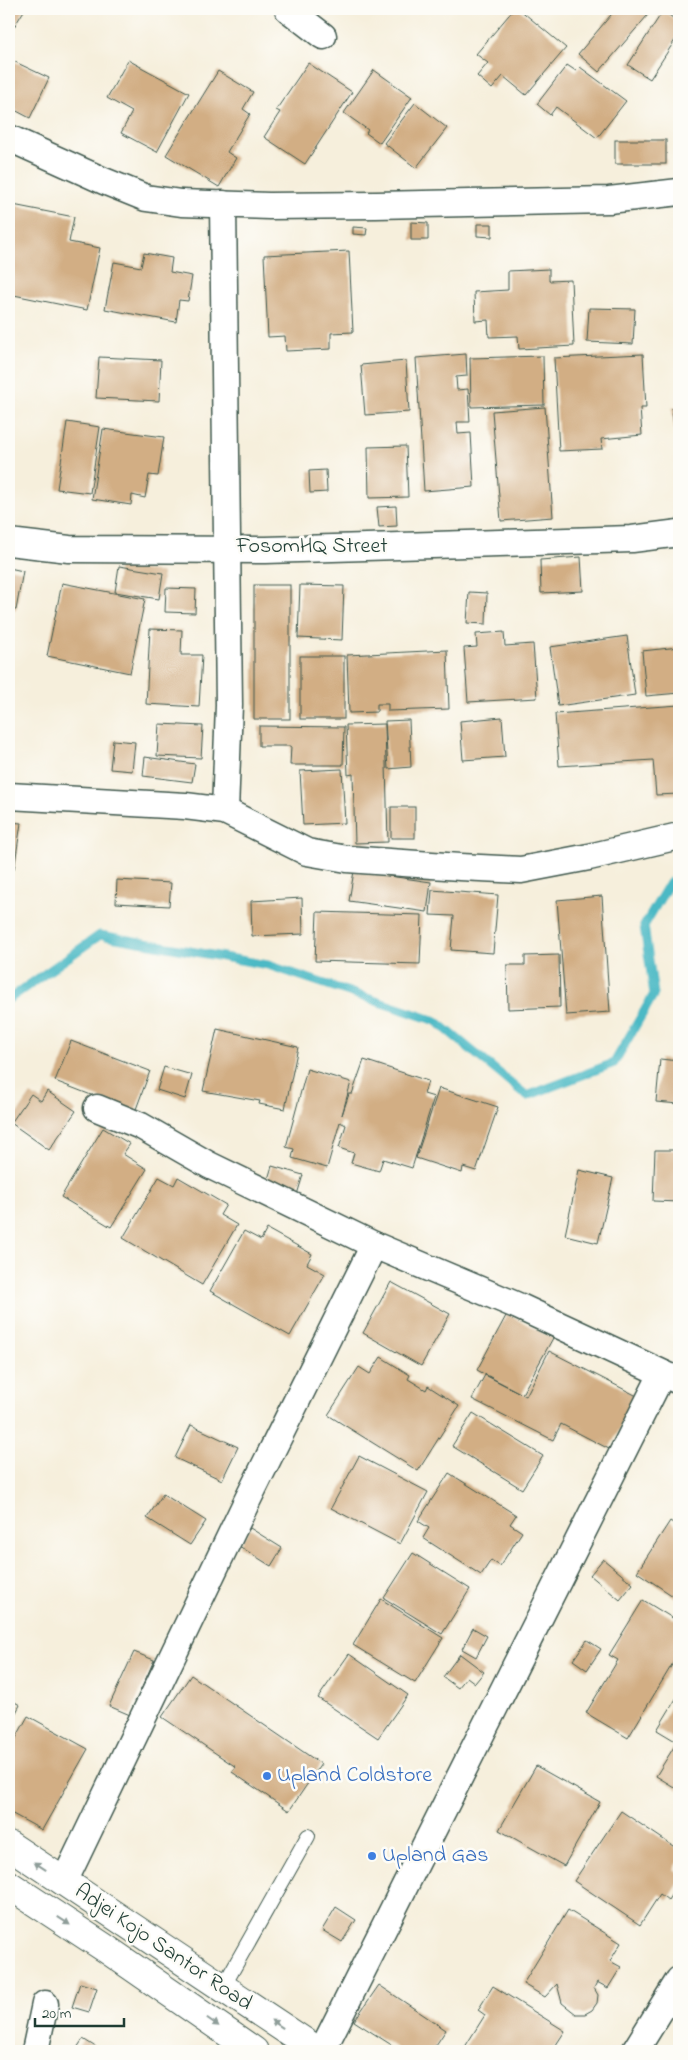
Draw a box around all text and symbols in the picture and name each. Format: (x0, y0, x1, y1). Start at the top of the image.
street label: FosomHQ Street (235, 531, 388, 563)
place label: Upland Coldstore (277, 1760, 432, 1792)
marker: Upland Coldstore (261, 1770, 273, 1782)
place label: Upland Gas (382, 1840, 488, 1872)
marker: Upland Gas (366, 1850, 378, 1862)
one-way arrow (33, 1861, 47, 1871)
street label: Adjei Kojo Santor Road (68, 1876, 258, 2020)
one-way arrow (57, 1917, 71, 1926)
scale bar (35, 1995, 124, 2027)
text: 20 m (42, 2003, 72, 2025)
one-way arrow (206, 2017, 220, 2027)
one-way arrow (270, 2019, 284, 2029)

